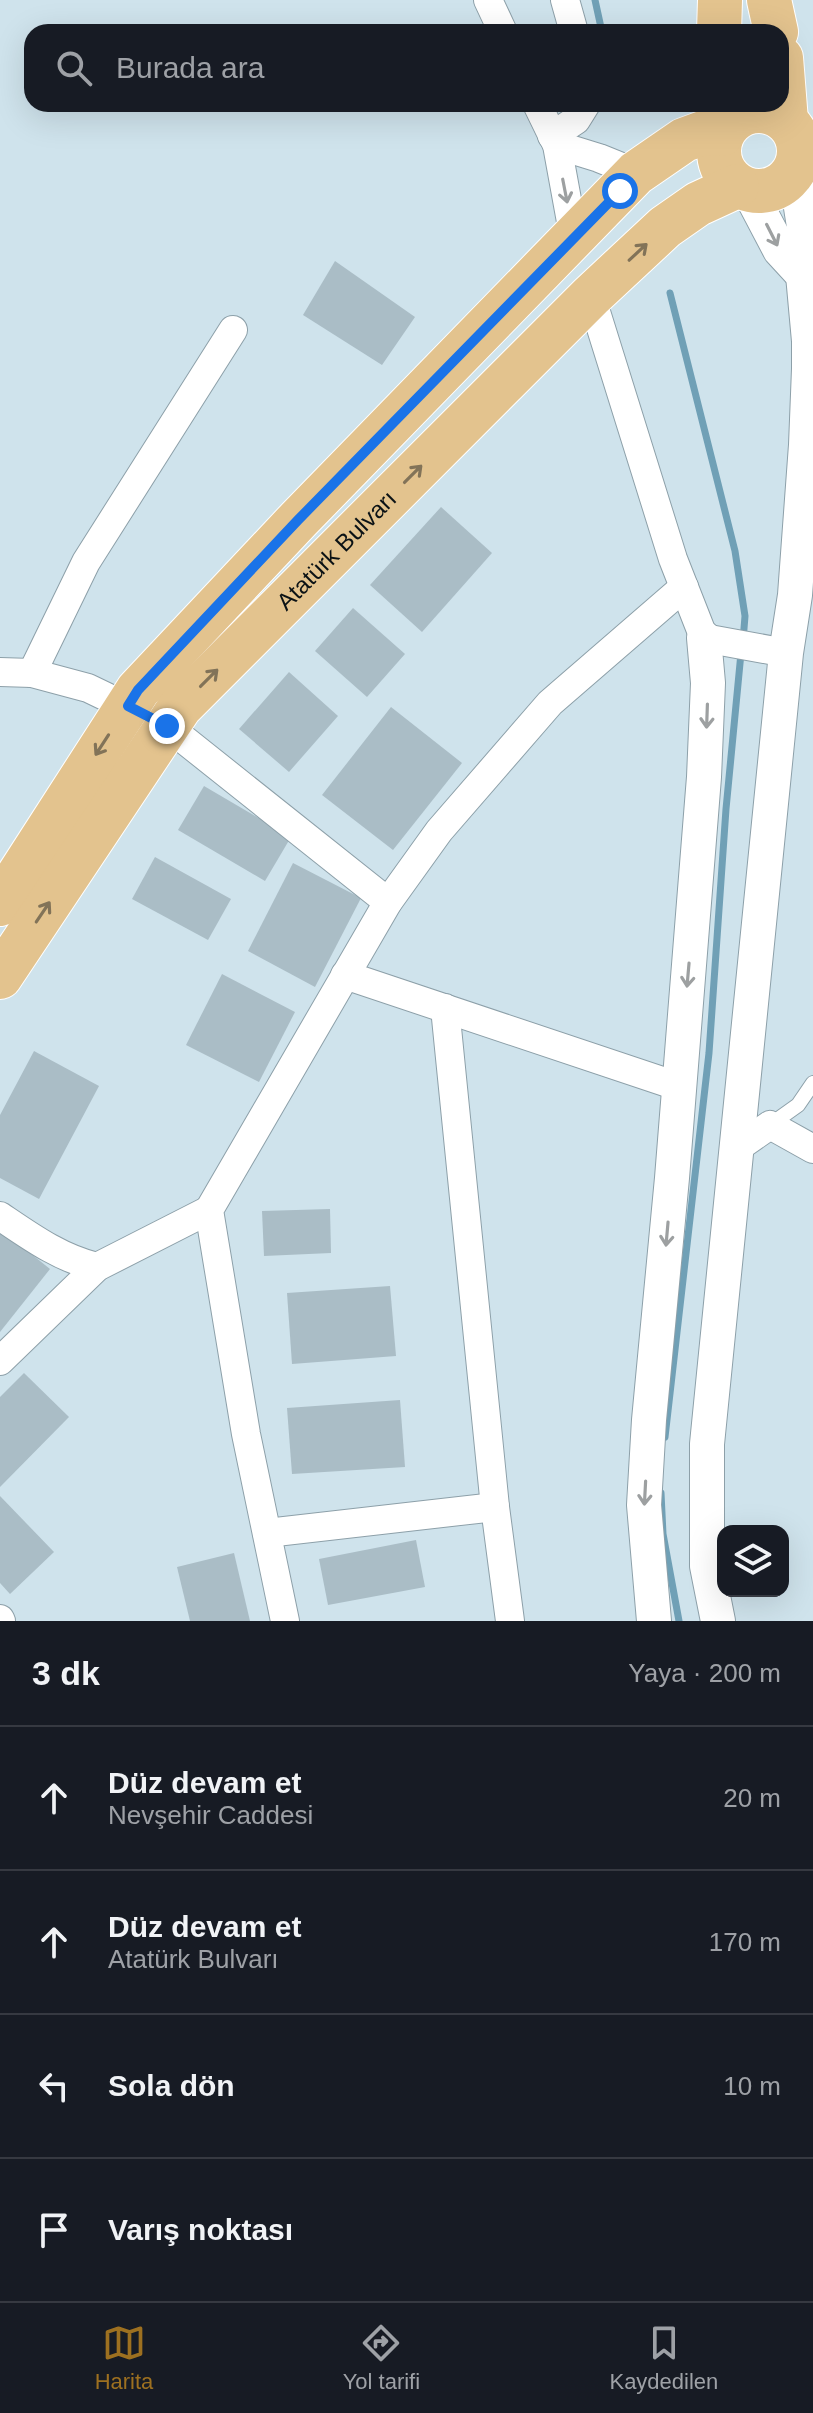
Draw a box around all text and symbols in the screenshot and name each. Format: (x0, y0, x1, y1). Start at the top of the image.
search box (24, 24, 789, 112)
icon: search (52, 46, 96, 90)
text: Burada ara (116, 51, 264, 84)
route start (602, 173, 638, 209)
one-way arrow (559, 178, 574, 204)
one-way arrow (765, 223, 781, 247)
one-way arrow (628, 243, 648, 262)
one-way arrow (403, 465, 422, 484)
street label: Atatürk Bulvarı (271, 485, 402, 615)
one-way arrow (199, 669, 218, 688)
one-way arrow (699, 702, 714, 729)
route end (149, 708, 185, 744)
one-way arrow (94, 733, 110, 756)
one-way arrow (35, 902, 51, 924)
one-way arrow (681, 961, 696, 988)
one-way arrow (659, 1220, 674, 1247)
one-way arrow (637, 1479, 652, 1506)
map controls (717, 1525, 789, 1597)
button: layers (717, 1525, 789, 1597)
text: 3 dk (32, 1654, 100, 1692)
text: Yaya · 200 m (628, 1658, 781, 1688)
text: Düz devam et (108, 1766, 301, 1799)
icon: ahead (32, 1776, 76, 1820)
text: 20 m (723, 1783, 781, 1813)
text: Nevşehir Caddesi (108, 1800, 313, 1830)
text: Düz devam et (108, 1910, 301, 1943)
icon: ahead (32, 1920, 76, 1964)
text: 170 m (709, 1927, 781, 1957)
text: Atatürk Bulvarı (108, 1944, 279, 1974)
icon: left (32, 2064, 76, 2108)
text: Sola dön (108, 2069, 235, 2102)
text: 10 m (723, 2071, 781, 2101)
icon: arrive (32, 2208, 76, 2252)
text: Varış noktası (108, 2213, 293, 2246)
tab: Harita (95, 2321, 153, 2395)
tab: Yol tarifi (343, 2321, 420, 2395)
tab: Kaydedilen (609, 2321, 718, 2395)

